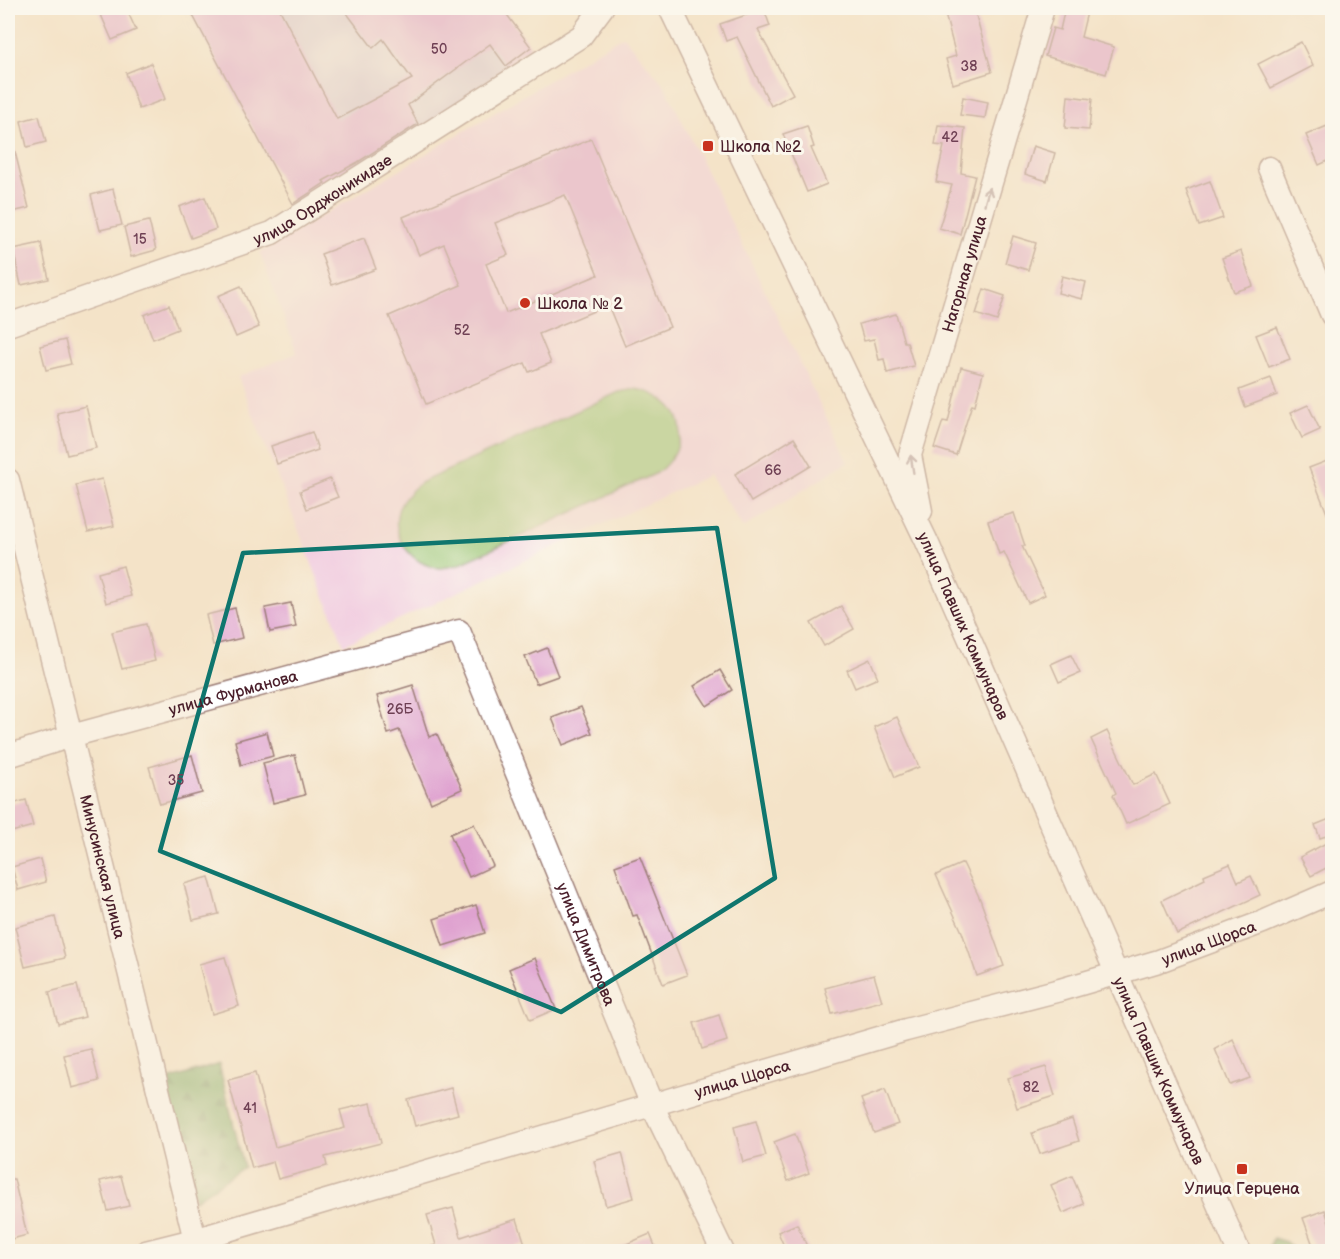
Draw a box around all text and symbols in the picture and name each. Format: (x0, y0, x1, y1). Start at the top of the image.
house number: 50 (431, 41, 447, 58)
house number: 38 (961, 58, 977, 75)
house number: 42 (942, 129, 959, 146)
place label: Школа №2 (720, 138, 802, 157)
marker: Школа №2 (701, 139, 715, 153)
street label: улица Орджоникидзе (251, 151, 396, 250)
one-way arrow (982, 187, 993, 206)
street label: Нагорная улица (939, 213, 992, 335)
house number: 15 (133, 231, 147, 248)
place label: Школа № 2 (537, 295, 623, 314)
marker: Школа № 2 (518, 296, 532, 310)
house number: 52 (454, 322, 471, 339)
one-way arrow (907, 454, 918, 474)
house number: 66 (764, 462, 782, 479)
street label: улица Павших Коммунаров (913, 529, 1012, 723)
street label: улица Фурманова (167, 667, 301, 720)
house number: 26Б (387, 701, 414, 718)
house number: 35 (168, 772, 184, 789)
street label: Минусинская улица (75, 793, 129, 941)
street label: улица Димитрова (552, 880, 619, 1009)
street label: улица Щорса (1159, 917, 1259, 970)
street label: улица Павших Коммунаров (1108, 975, 1208, 1168)
street label: улица Щорса (692, 1056, 793, 1103)
house number: 82 (1023, 1079, 1040, 1096)
house number: 41 (243, 1100, 257, 1117)
marker: Улица Герцена (1235, 1162, 1249, 1176)
place label: Улица Герцена (1184, 1180, 1300, 1199)

